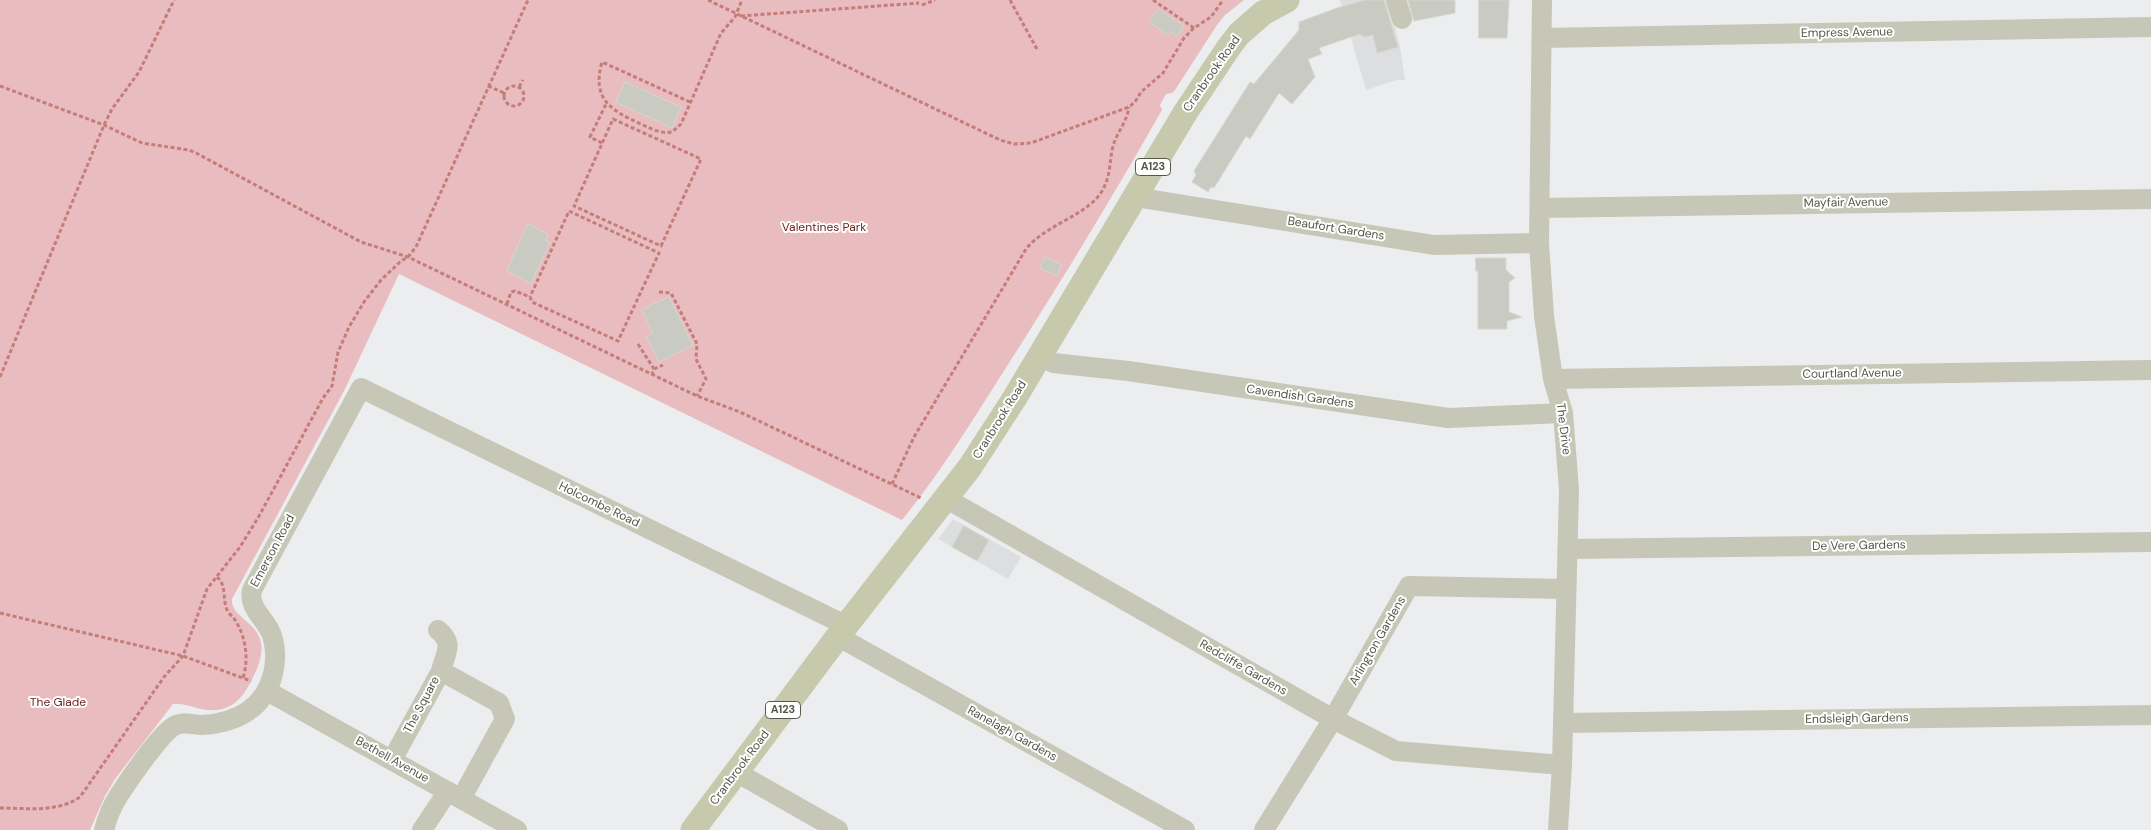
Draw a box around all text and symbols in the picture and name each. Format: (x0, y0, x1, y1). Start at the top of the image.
street label: Empress Avenue (1801, 25, 1893, 41)
street label: Cranbrook Road (1180, 33, 1244, 115)
road number: A123 (1136, 158, 1170, 176)
street label: Mayfair Avenue (1803, 195, 1889, 211)
street label: Beaufort Gardens (1287, 214, 1385, 244)
park label: Valentines Park (782, 221, 866, 235)
street label: Courtland Avenue (1802, 366, 1902, 382)
street label: Cranbrook Road (970, 378, 1030, 462)
street label: Cavendish Gardens (1245, 382, 1355, 412)
street label: The Drive (1553, 402, 1573, 456)
street label: Holcombe Road (556, 479, 642, 531)
street label: Emerson Road (248, 512, 298, 590)
street label: De Vere Gardens (1812, 538, 1906, 554)
street label: Arlington Gardens (1347, 594, 1409, 688)
street label: Redcliffe Gardens (1197, 637, 1289, 699)
street label: The Square (401, 674, 443, 736)
park label: The Glade (30, 696, 86, 710)
road number: A123 (766, 702, 800, 718)
street label: Ranelagh Gardens (965, 703, 1059, 765)
street label: Endsleigh Gardens (1805, 711, 1909, 727)
street label: Cranbrook Road (707, 728, 773, 808)
street label: Bethell Avenue (353, 734, 431, 786)

